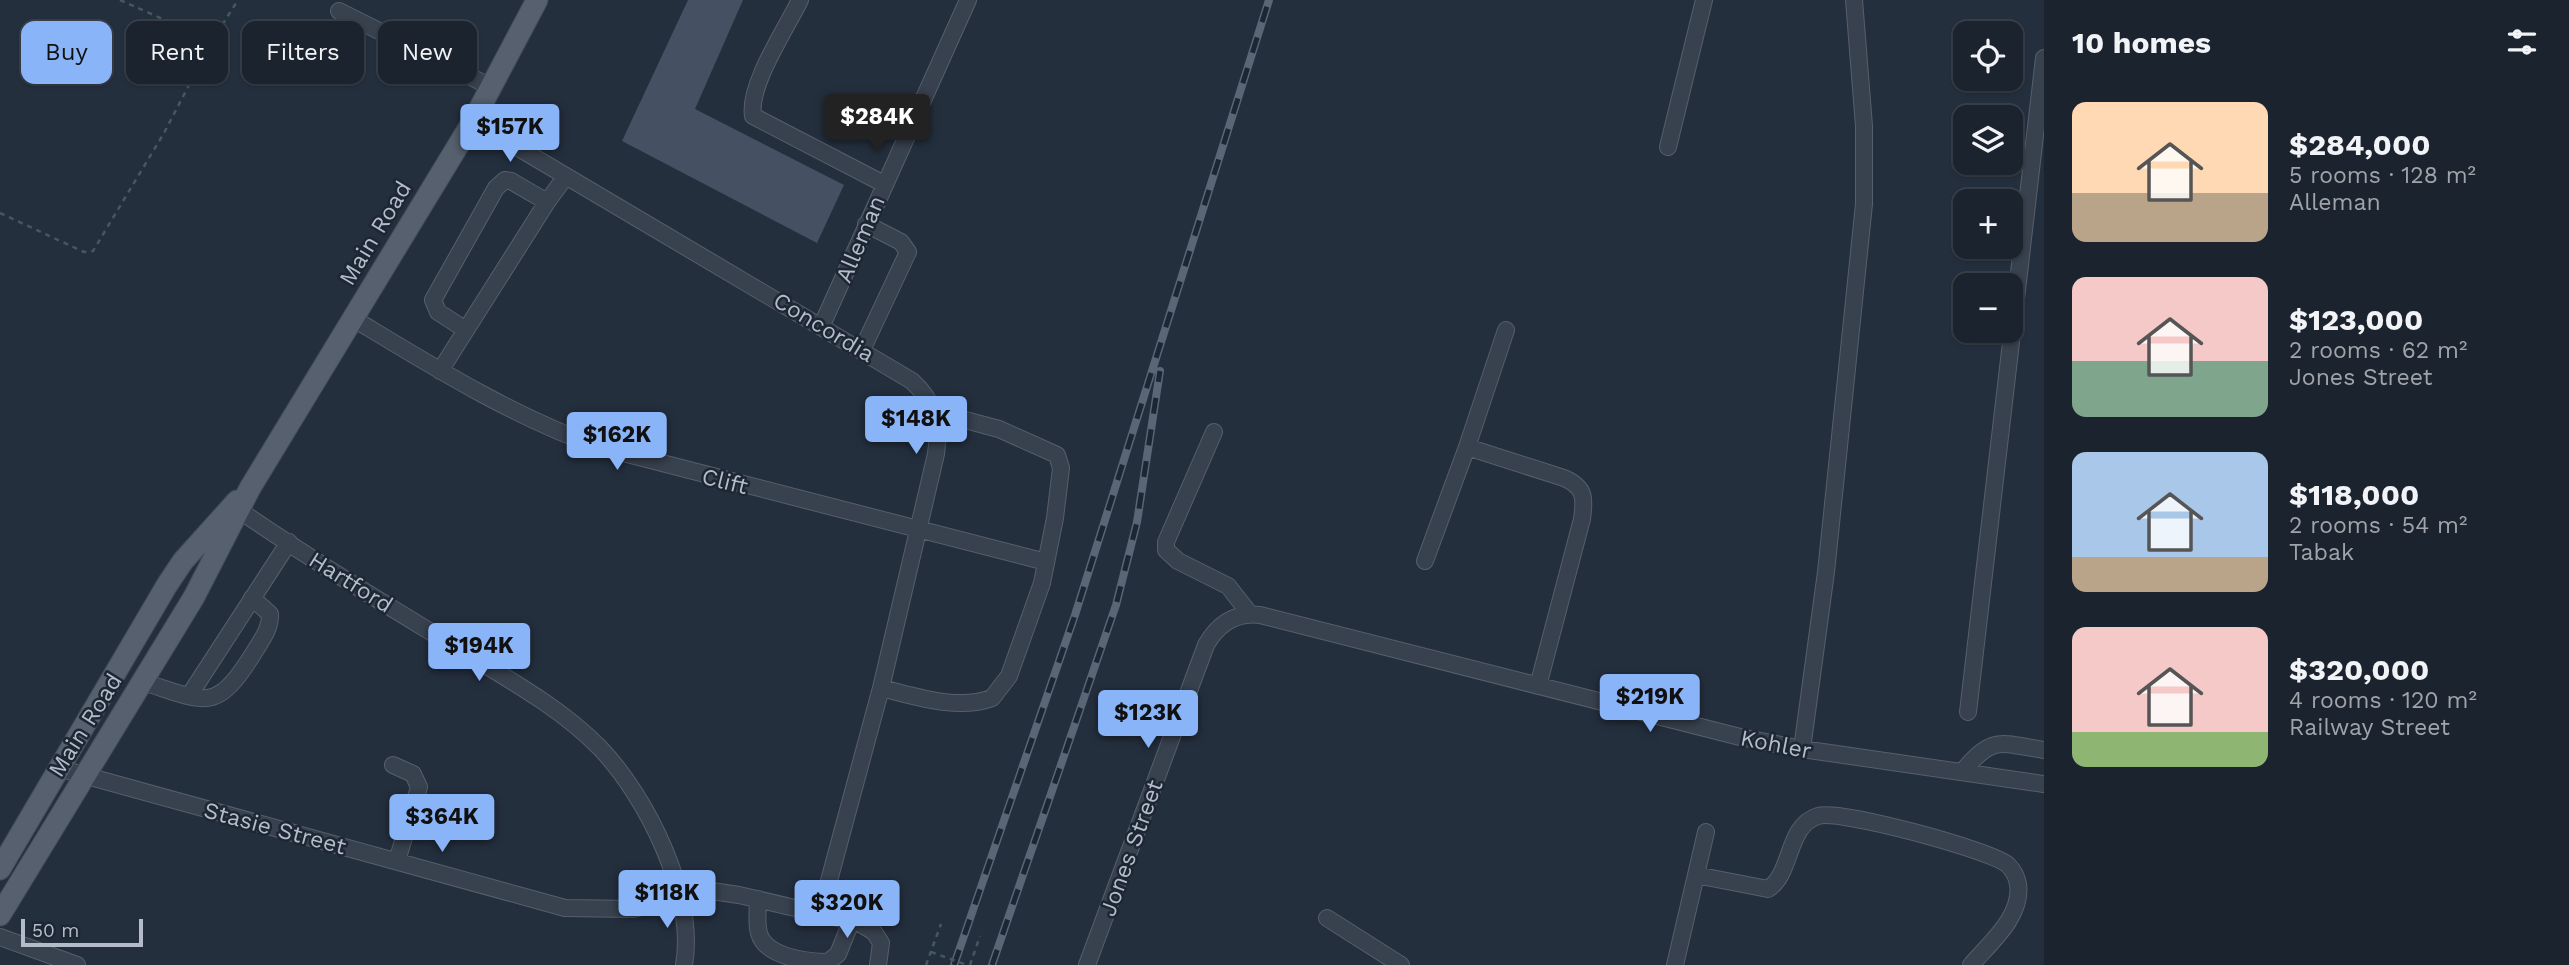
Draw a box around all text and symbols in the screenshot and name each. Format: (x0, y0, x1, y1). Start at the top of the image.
chip: Buy (21, 21, 112, 84)
chip: Rent (126, 21, 228, 84)
chip: Filters (242, 21, 364, 84)
chip: New (378, 21, 477, 84)
map controls (1953, 21, 2023, 343)
button: locate (1953, 21, 2023, 91)
icon: filters (2503, 23, 2541, 61)
text: 10 homes (2072, 25, 2211, 60)
pin: $284K (828, 94, 926, 154)
text: $284K (840, 103, 914, 130)
pin: $157K (461, 104, 559, 164)
button: layers (1953, 105, 2023, 175)
text: $157K (476, 113, 544, 140)
text: $284,000 (2289, 127, 2431, 162)
icon: home (2128, 130, 2212, 214)
text: 5 rooms · 128 m² (2289, 162, 2476, 189)
street label: Main Road (334, 176, 417, 290)
button: + (1953, 189, 2023, 259)
text: Alleman (2289, 189, 2381, 216)
street label: Alleman (830, 192, 891, 287)
button: − (1953, 273, 2023, 343)
street label: Concordia (768, 287, 879, 368)
text: $123,000 (2289, 302, 2423, 337)
icon: home (2128, 305, 2212, 389)
text: 2 rooms · 62 m² (2289, 337, 2467, 364)
text: Jones Street (2289, 364, 2432, 391)
pin: $148K (867, 396, 965, 456)
text: $148K (881, 405, 951, 432)
pin: $162K (568, 412, 666, 472)
text: $162K (583, 421, 651, 448)
street label: Clift (699, 463, 751, 500)
text: $118,000 (2289, 477, 2419, 512)
icon: home (2128, 480, 2212, 564)
text: 2 rooms · 54 m² (2289, 512, 2467, 539)
text: Tabak (2289, 539, 2354, 566)
street label: Hartford (304, 546, 398, 619)
pin: $194K (430, 624, 528, 683)
text: $194K (444, 632, 514, 659)
text: $320,000 (2289, 652, 2429, 687)
icon: home (2128, 655, 2212, 739)
street label: Main Road (43, 669, 128, 782)
pin: $219K (1601, 674, 1699, 734)
text: $219K (1616, 683, 1684, 710)
text: 4 rooms · 120 m² (2289, 687, 2477, 714)
pin: $123K (1099, 690, 1197, 750)
text: $123K (1114, 699, 1182, 726)
text: Railway Street (2289, 714, 2450, 741)
street label: Kohler (1738, 724, 1814, 765)
street label: Jones Street (1094, 776, 1169, 920)
pin: $364K (393, 794, 491, 854)
street label: Stasie Street (201, 797, 349, 861)
text: $364K (405, 803, 479, 830)
pin: $118K (618, 870, 716, 930)
text: $118K (635, 879, 699, 906)
pin: $320K (798, 880, 896, 940)
text: $320K (811, 889, 883, 916)
scale bar (21, 916, 144, 948)
text: 50 m (32, 919, 79, 942)

